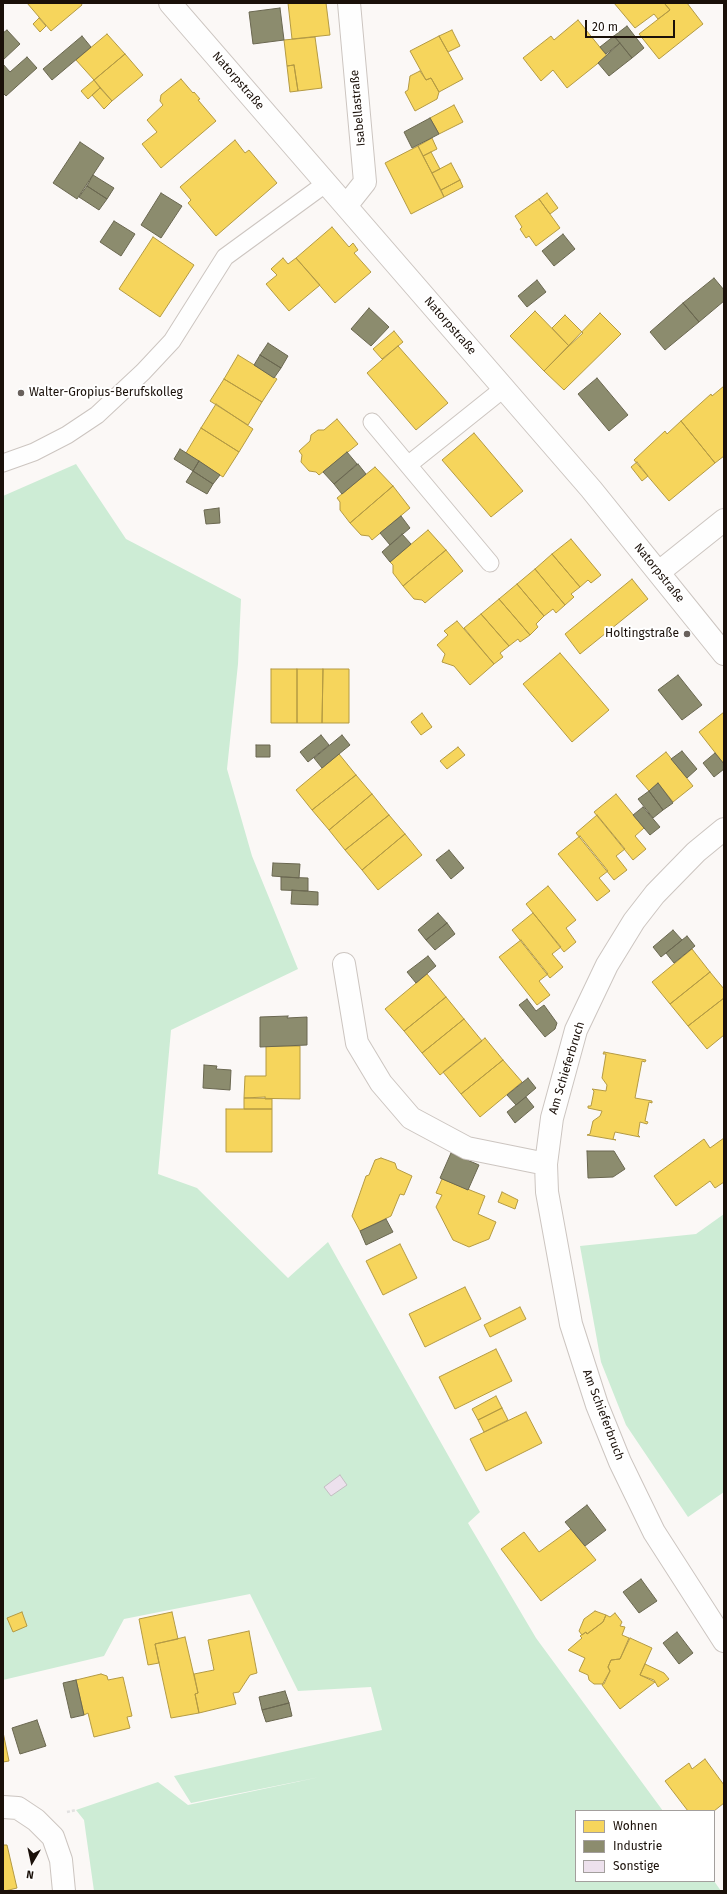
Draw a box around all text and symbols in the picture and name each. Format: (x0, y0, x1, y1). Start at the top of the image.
scale bar (587, 12, 677, 38)
text: 20 m (592, 20, 618, 34)
street label: Natorpstraße (209, 49, 267, 113)
street label: Isabellastraße (347, 69, 369, 147)
street label: Natorpstraße (421, 294, 479, 358)
place label: Walter-Gropius-Berufskolleg (29, 386, 183, 400)
marker: Walter-Gropius-Berufskolleg (16, 388, 26, 398)
street label: Natorpstraße (631, 541, 687, 605)
place label: Holtingstraße (605, 627, 679, 641)
marker: Holtingstraße (682, 629, 692, 639)
street label: Am Schieferbruch (546, 1020, 588, 1116)
street label: Am Schieferbruch (579, 1368, 627, 1462)
legend (575, 1810, 715, 1882)
text: Wohnen (613, 1819, 657, 1833)
text: Industrie (613, 1839, 662, 1853)
north arrow (12, 1842, 52, 1882)
text: Sonstige (613, 1859, 660, 1873)
text: N (25, 1867, 35, 1881)

